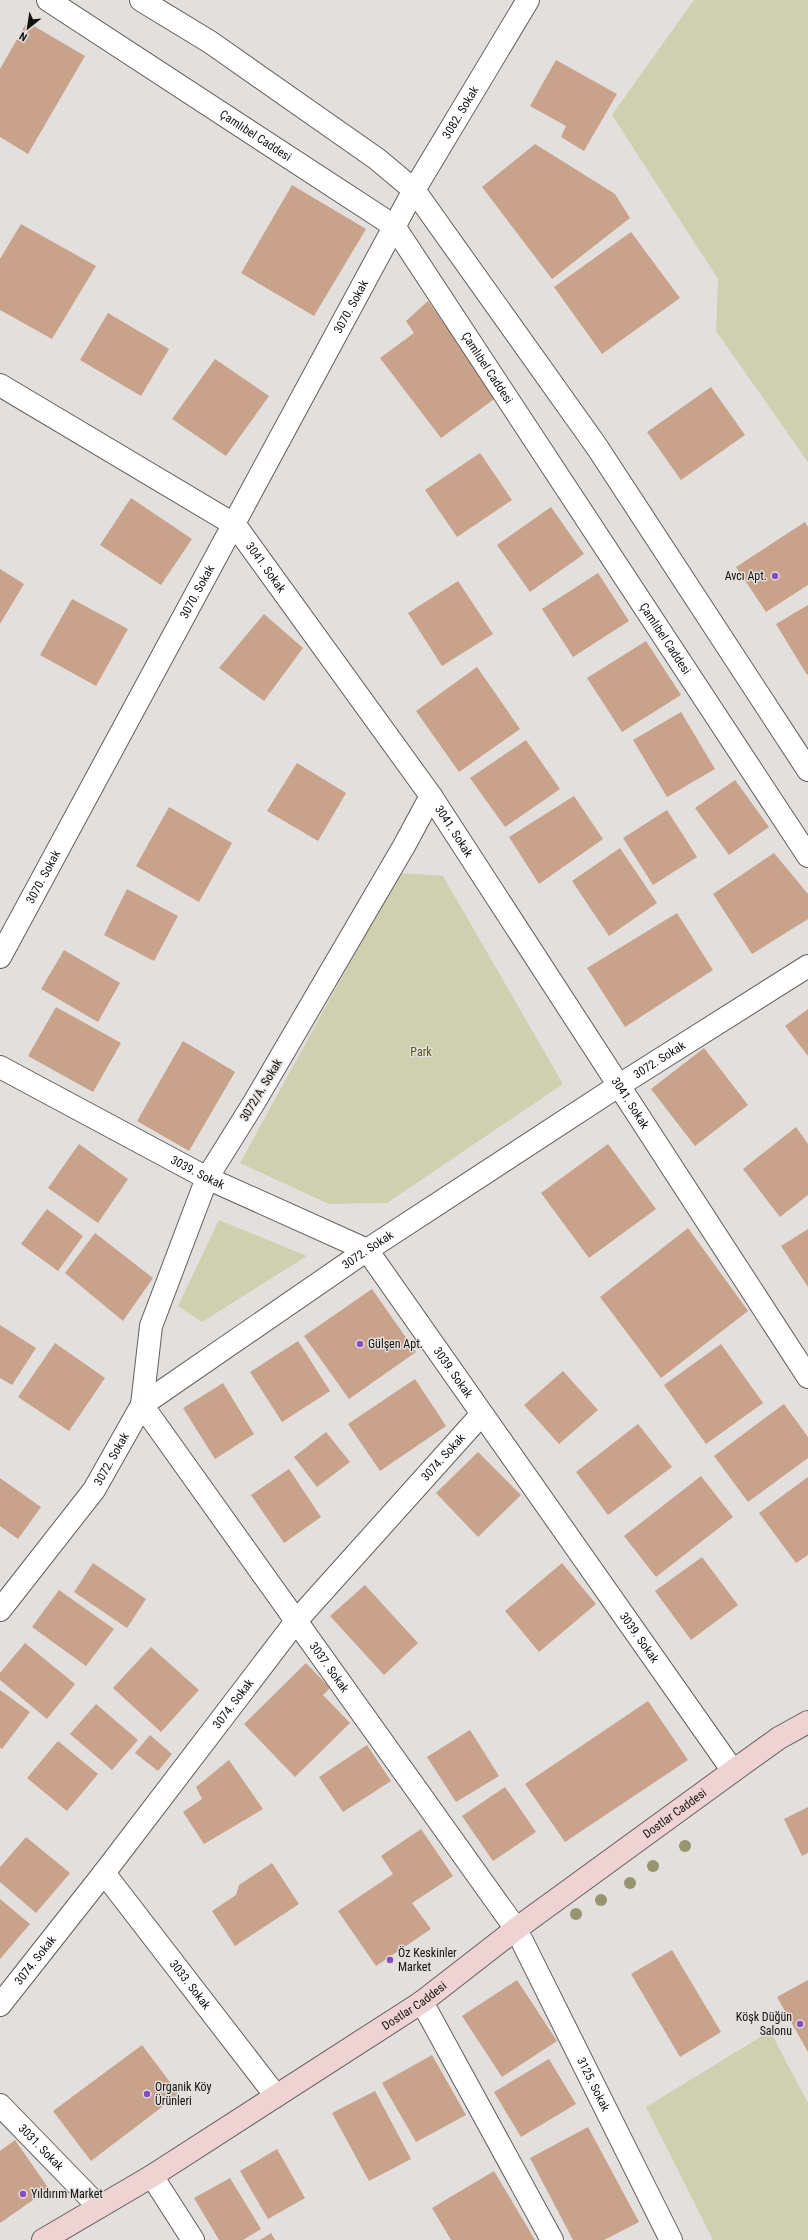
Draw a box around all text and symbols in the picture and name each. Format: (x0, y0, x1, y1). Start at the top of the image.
north arrow (8, 8, 48, 48)
text: N (17, 29, 29, 44)
street label: 3082. Sokak (439, 83, 482, 141)
street label: Çamlıbel Caddesi (217, 107, 294, 164)
street label: 3070. Sokak (331, 277, 371, 336)
street label: Çamlıbel Caddesi (459, 329, 516, 406)
street label: 3041. Sokak (243, 540, 289, 596)
street label: 3070. Sokak (177, 562, 217, 621)
place label: Avcı Apt. (725, 569, 767, 583)
marker: Avcı Apt. (770, 571, 780, 581)
street label: Çamlıbel Caddesi (637, 600, 694, 677)
street label: 3041. Sokak (432, 803, 476, 860)
street label: 3070. Sokak (23, 847, 64, 906)
street label: 3072. Sokak (631, 1038, 688, 1081)
park label: Park (410, 1045, 432, 1059)
street label: 3072/A. Sokak (237, 1056, 285, 1124)
street label: 3041. Sokak (608, 1075, 652, 1132)
street label: 3039. Sokak (168, 1153, 227, 1192)
street label: 3072. Sokak (340, 1227, 396, 1272)
place label: Gülşen Apt. (368, 1337, 423, 1351)
marker: Gülşen Apt. (355, 1339, 365, 1349)
street label: 3039. Sokak (430, 1344, 476, 1401)
street label: 3072. Sokak (91, 1430, 132, 1488)
street label: 3074. Sokak (418, 1430, 468, 1484)
street label: 3039. Sokak (617, 1610, 662, 1666)
street label: 3037. Sokak (307, 1639, 352, 1696)
street label: 3074. Sokak (210, 1676, 257, 1731)
street label: Dostlar Caddesi (640, 1786, 709, 1841)
street label: 3074. Sokak (12, 1932, 59, 1988)
place label: Öz Keskinler Market (398, 1945, 457, 1974)
marker: Öz Keskinler Market (385, 1955, 395, 1965)
street label: 3033. Sokak (167, 1957, 214, 2013)
street label: Dostlar Caddesi (379, 1979, 449, 2033)
place label: Köşk Düğün Salonu (736, 2010, 792, 2038)
marker: Köşk Düğün Salonu (795, 2019, 805, 2029)
street label: 3125. Sokak (574, 2055, 613, 2114)
place label: Organik Köy Ürünleri (155, 2080, 211, 2108)
marker: Organik Köy Ürünleri (142, 2089, 152, 2099)
street label: 3031. Sokak (16, 2121, 67, 2174)
place label: Yıldırım Market (31, 2187, 103, 2201)
marker: Yıldırım Market (18, 2189, 28, 2199)

